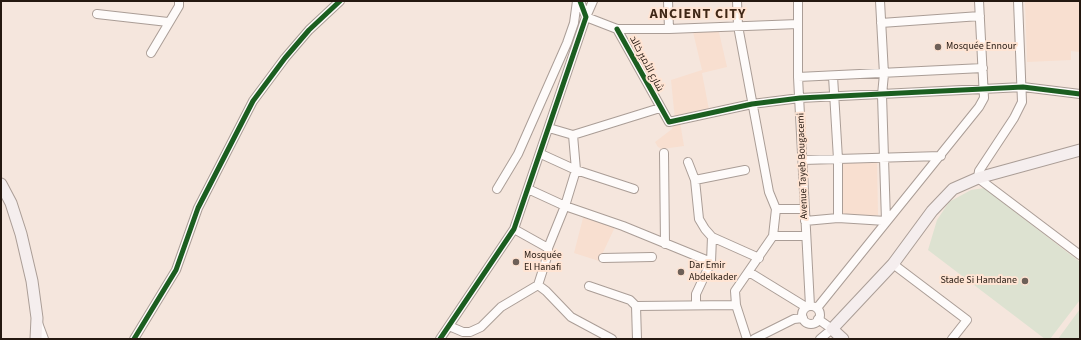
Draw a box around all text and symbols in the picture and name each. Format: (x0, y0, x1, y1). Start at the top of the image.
district label: ANCIENT CITY (650, 7, 746, 23)
street label: شارع الأمير خالد (626, 34, 666, 94)
place label: Mosquée Ennour (946, 41, 1016, 53)
marker: Mosquée Ennour (933, 42, 943, 52)
street label: Avenue Tayeb Bougacemi (795, 113, 811, 219)
place label: Mosquée El Hanafi (524, 250, 562, 274)
marker: Mosquée El Hanafi (511, 257, 521, 267)
place label: Dar Emir Abdelkader (689, 260, 737, 284)
marker: Dar Emir Abdelkader (676, 267, 686, 277)
place label: Stade Si Hamdane (941, 275, 1017, 287)
marker: Stade Si Hamdane (1020, 276, 1030, 286)

